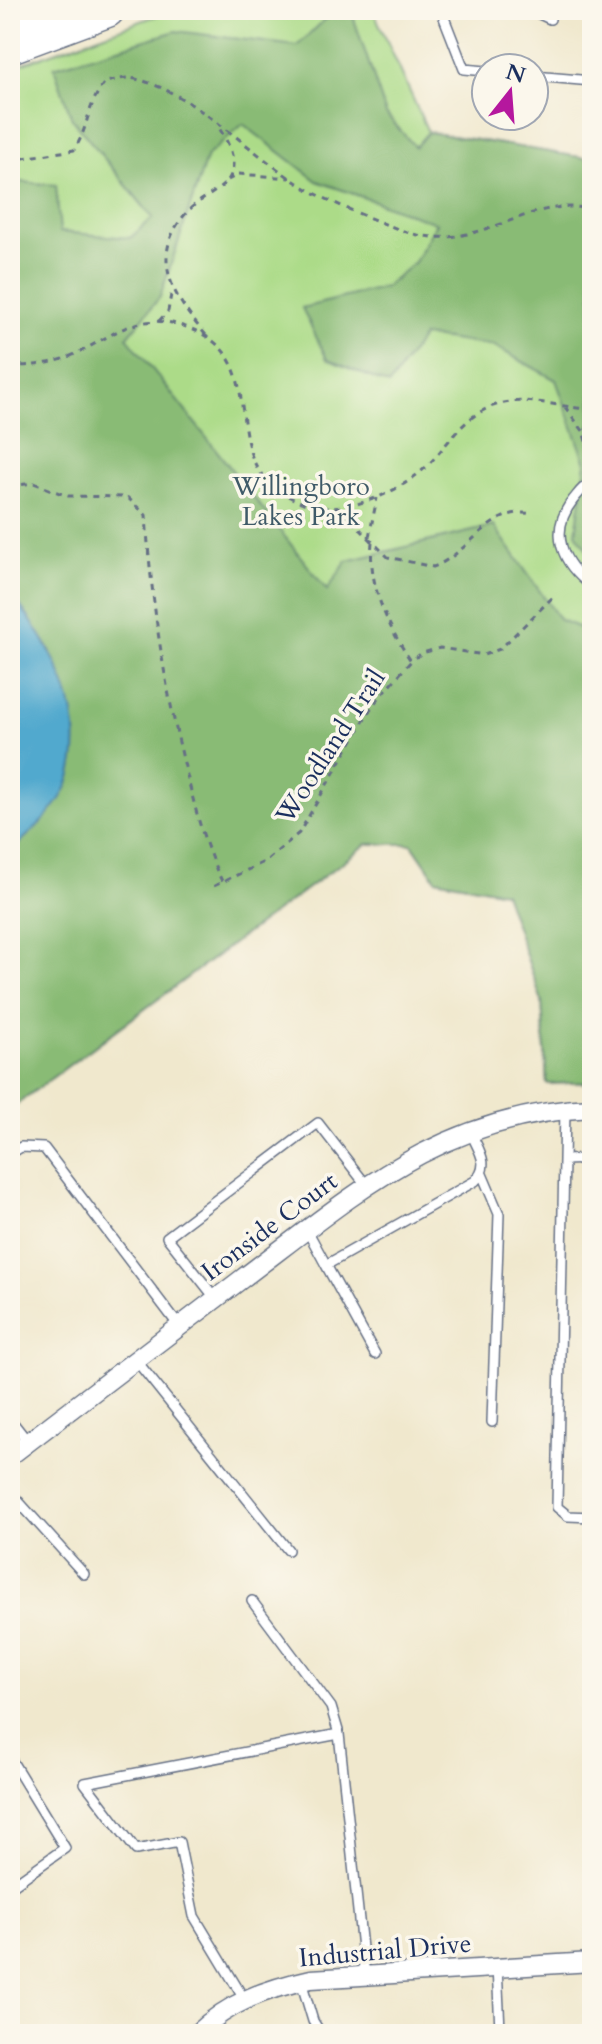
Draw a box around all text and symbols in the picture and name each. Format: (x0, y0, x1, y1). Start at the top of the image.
north arrow (470, 52, 550, 132)
text: N (502, 57, 529, 91)
park label: Willingboro Lakes Park (231, 469, 370, 534)
street label: Woodland Trail (267, 662, 394, 831)
street label: Ironside Court (194, 1164, 344, 1289)
street label: Industrial Drive (297, 1926, 473, 1975)

